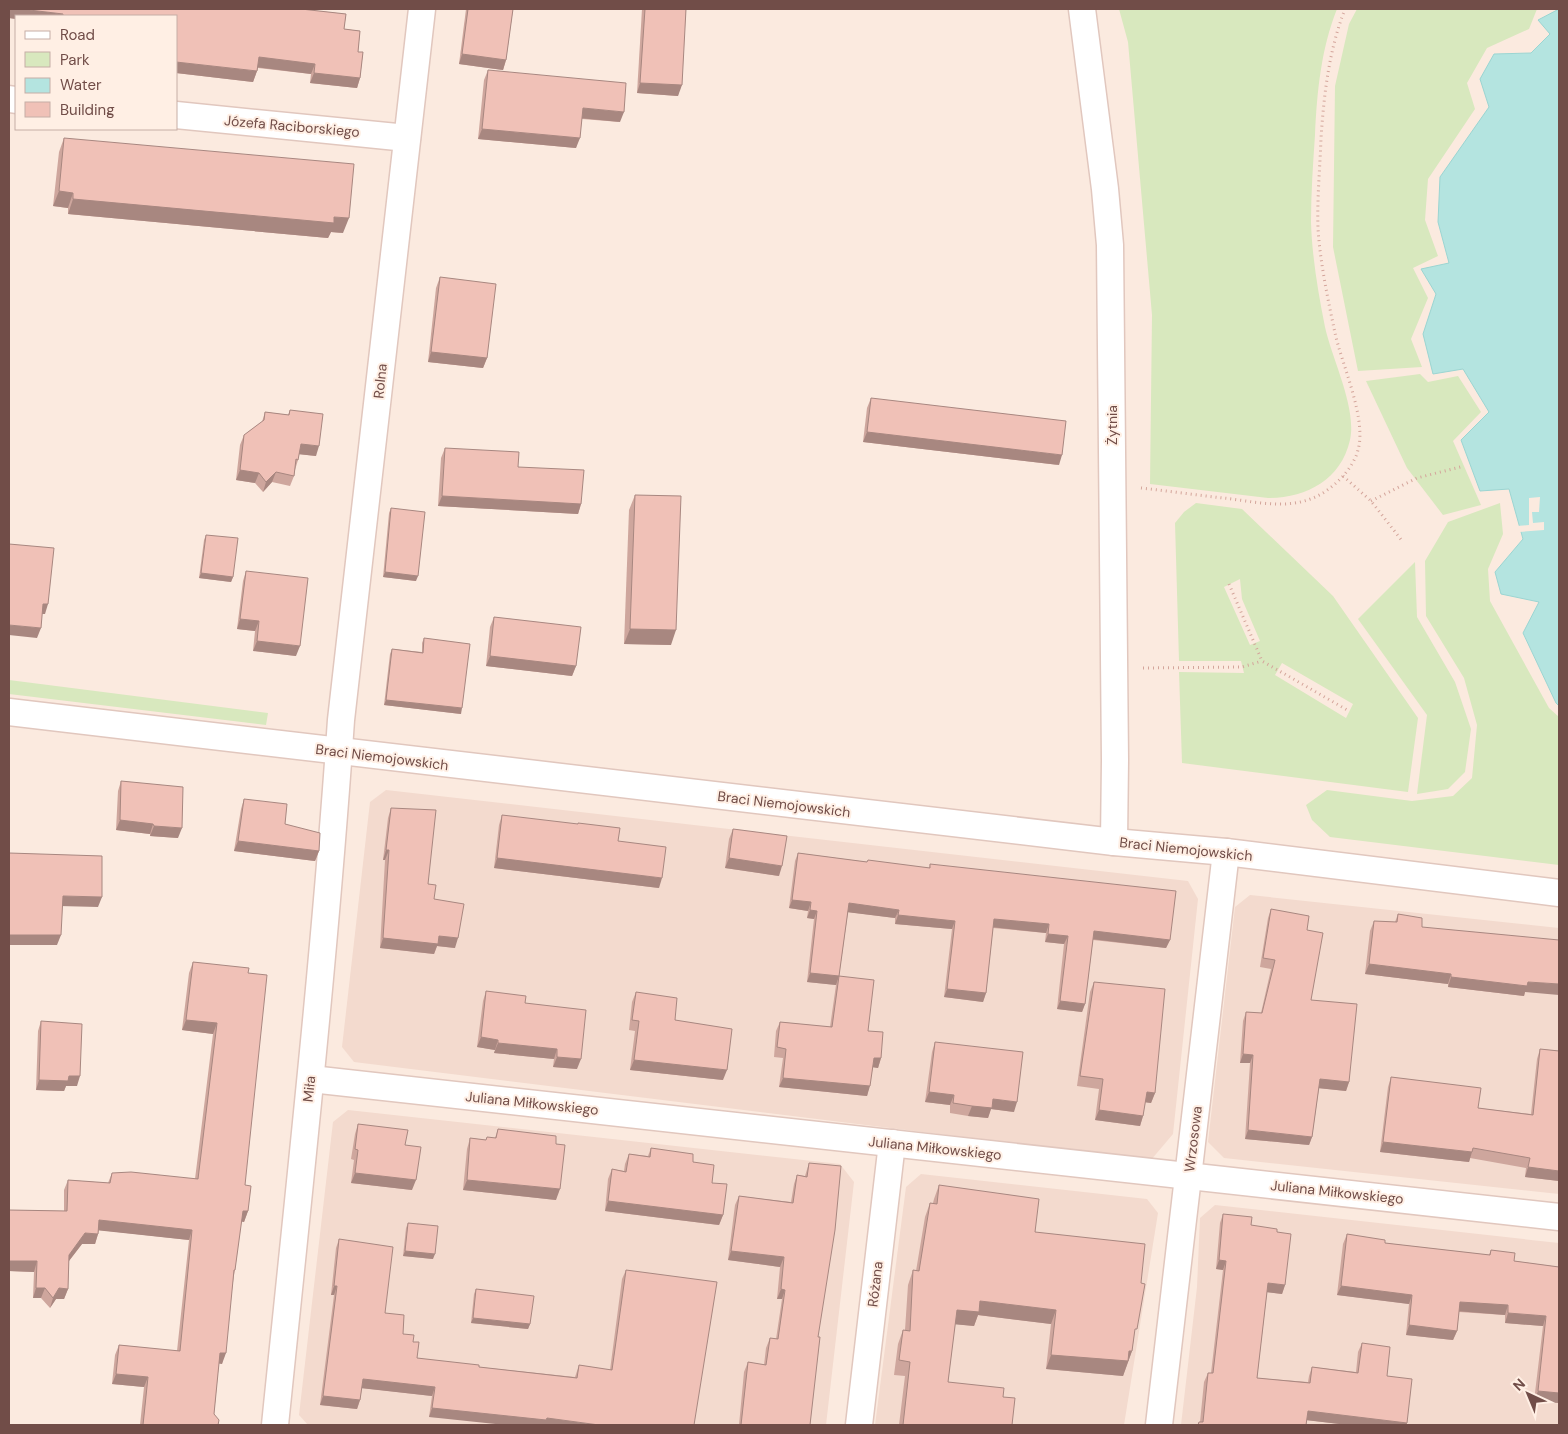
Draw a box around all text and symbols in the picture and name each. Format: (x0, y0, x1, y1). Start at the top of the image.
legend (15, 15, 178, 130)
text: Road (60, 25, 95, 45)
text: Park (60, 50, 90, 70)
text: Water (60, 75, 102, 95)
text: Building (60, 100, 115, 120)
street label: Józefa Raciborskiego (223, 111, 361, 141)
street label: Rolna (369, 363, 391, 399)
street label: Żytnia (1103, 405, 1121, 445)
street label: Braci Niemojowskich (315, 740, 449, 774)
street label: Braci Niemojowskich (717, 787, 851, 821)
street label: Braci Niemojowskich (1119, 833, 1253, 865)
street label: Miła (299, 1075, 319, 1103)
street label: Juliana Miłkowskiego (465, 1087, 599, 1119)
street label: Wrzosowa (1180, 1105, 1206, 1173)
street label: Juliana Miłkowskiego (868, 1132, 1002, 1164)
street label: Juliana Miłkowskiego (1270, 1176, 1404, 1208)
street label: Różana (863, 1260, 887, 1308)
north arrow (1503, 1369, 1553, 1419)
text: N (1509, 1375, 1529, 1395)

